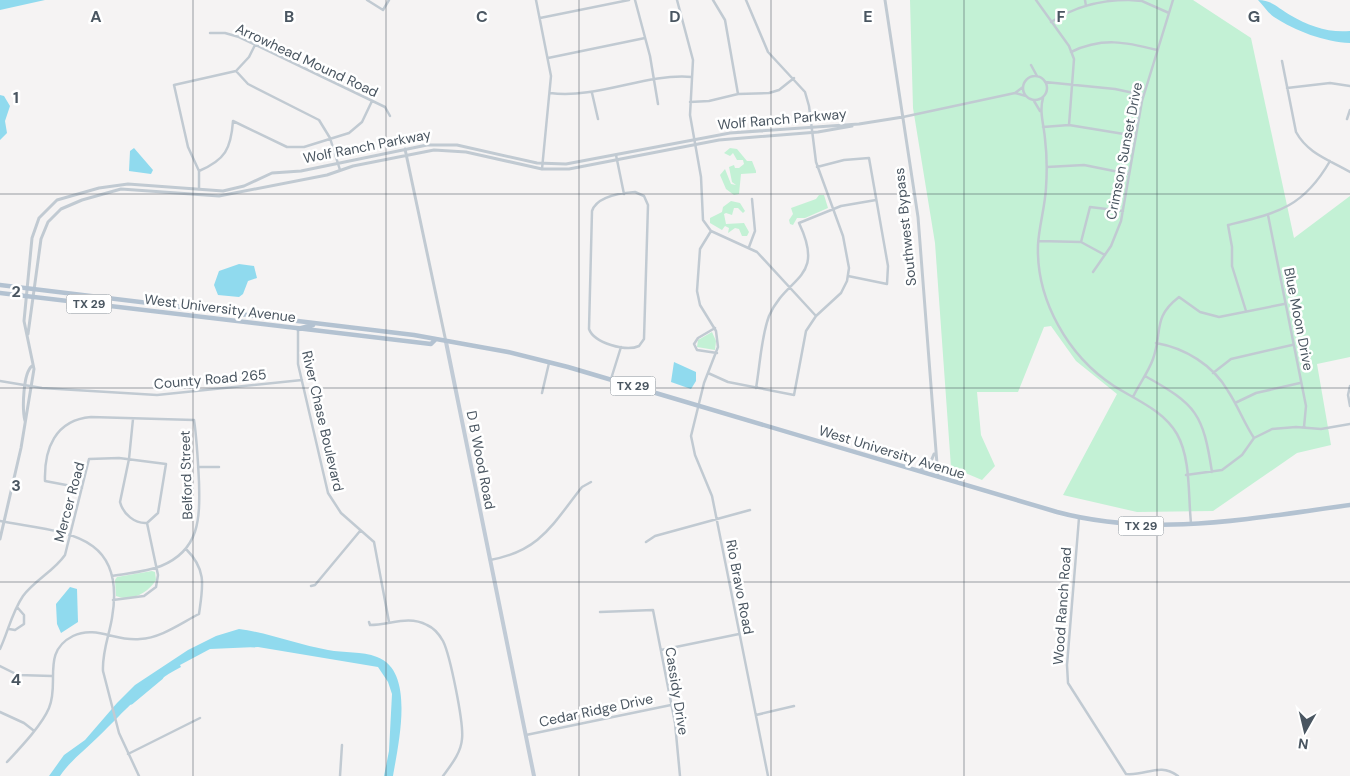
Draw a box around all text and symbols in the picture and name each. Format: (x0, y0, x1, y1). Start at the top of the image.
text: A (90, 6, 102, 27)
text: B (284, 6, 294, 27)
text: C (476, 6, 488, 27)
text: D (669, 6, 681, 27)
text: E (863, 6, 873, 27)
text: F (1057, 6, 1066, 27)
text: G (1248, 6, 1260, 27)
street label: Arrowhead Mound Road (233, 19, 381, 101)
street label: Crimson Sunset Drive (1102, 81, 1146, 221)
text: 1 (13, 87, 19, 108)
street label: Wolf Ranch Parkway (717, 104, 848, 134)
street label: Wolf Ranch Parkway (302, 125, 433, 167)
street label: Southwest Bypass (890, 167, 920, 287)
street label: Blue Moon Drive (1280, 266, 1318, 372)
text: 2 (11, 281, 21, 302)
street label: West University Avenue (143, 290, 297, 326)
road number: TX 29 (66, 294, 112, 314)
street label: River Chase Boulevard (298, 349, 348, 493)
street label: County Road 265 (153, 365, 267, 393)
road number: TX 29 (610, 376, 656, 396)
street label: D B Wood Road (463, 409, 499, 511)
street label: West University Avenue (816, 421, 968, 483)
street label: Belford Street (175, 430, 197, 520)
street label: Mercer Road (50, 460, 88, 544)
text: 3 (11, 475, 21, 496)
road number: TX 29 (1118, 516, 1164, 536)
street label: Rio Bravo Road (722, 538, 758, 636)
street label: Wood Ranch Road (1049, 546, 1075, 666)
street label: Cassidy Drive (661, 646, 693, 736)
text: 4 (11, 669, 21, 690)
street label: Cedar Ridge Drive (537, 689, 655, 731)
north arrow (1280, 706, 1330, 756)
text: N (1297, 734, 1310, 753)

